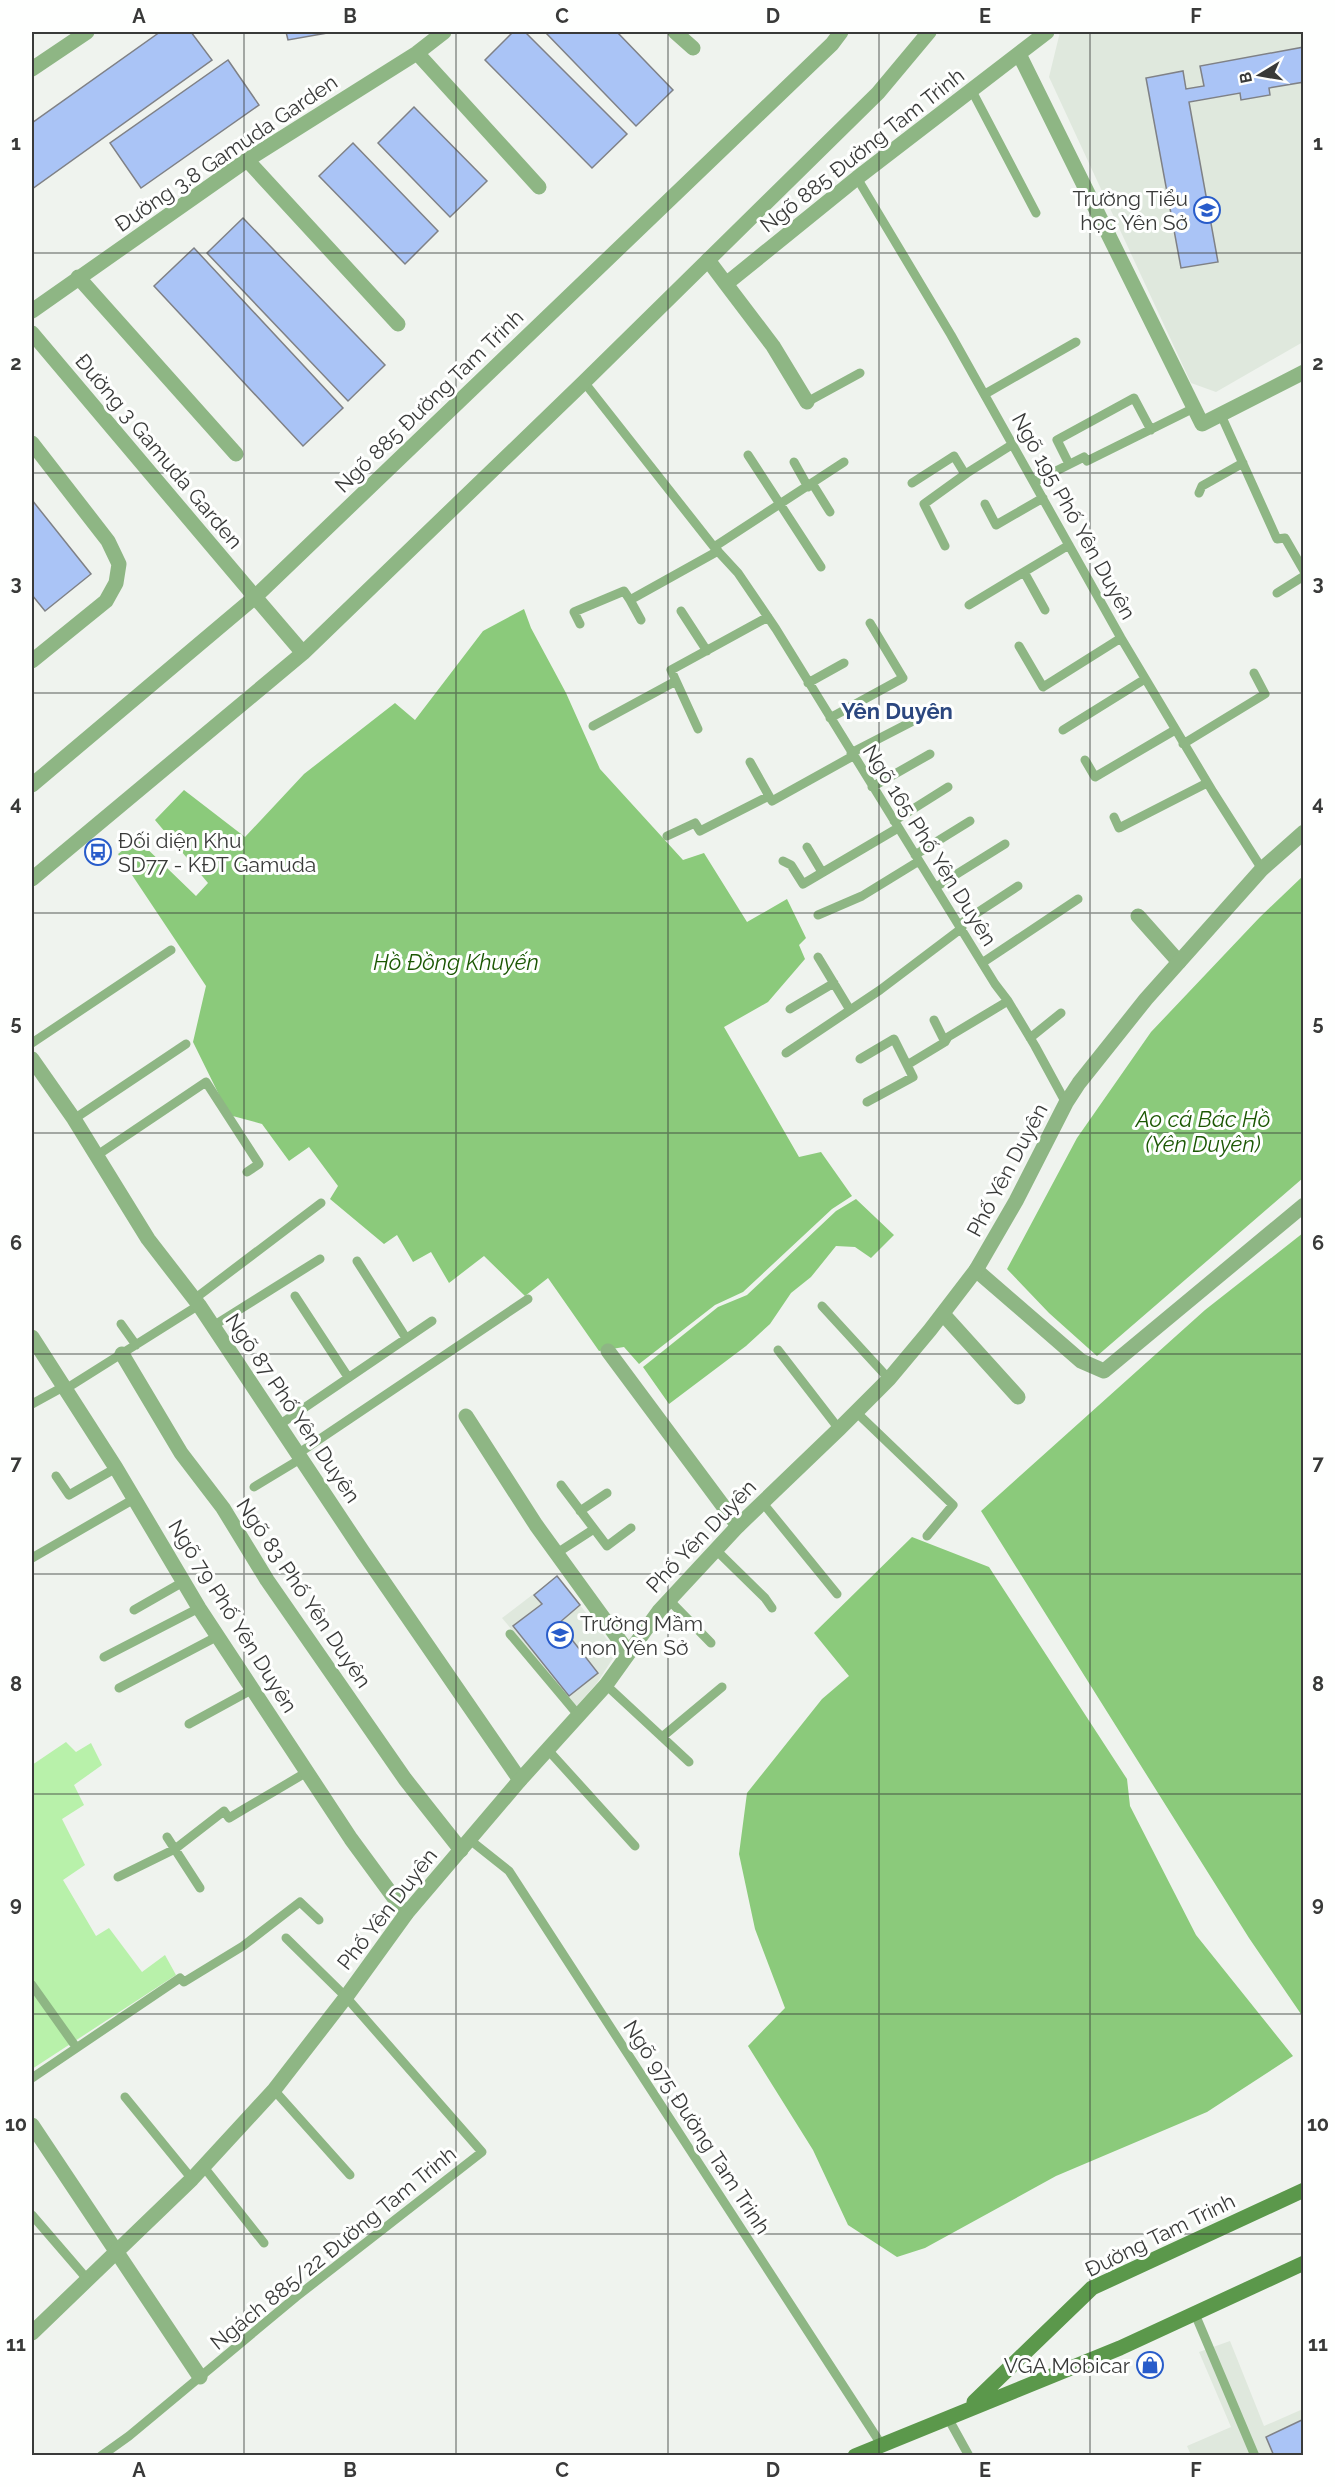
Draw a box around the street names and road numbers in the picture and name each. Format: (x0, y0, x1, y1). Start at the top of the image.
street label: Ngõ 885 Đường Tam Trinh (755, 63, 969, 237)
street label: Đường 3.8 Gamuda Garden (110, 69, 342, 237)
street label: Ngõ 885 Đường Tam Trinh (330, 304, 528, 498)
street label: Đường 3 Gamuda Garden (70, 349, 248, 553)
street label: Ngõ 195 Phố Yên Duyên (1007, 408, 1141, 624)
street label: Ngõ 165 Phố Yên Duyên (858, 740, 1002, 950)
street label: Phố Yên Duyên (961, 1099, 1053, 1241)
street label: Ngõ 87 Phố Yên Duyên (220, 1309, 366, 1507)
street label: Phố Yên Duyên (641, 1474, 761, 1598)
street label: Ngõ 83 Phố Yên Duyên (231, 1494, 377, 1692)
street label: Ngõ 79 Phố Yên Duyên (163, 1515, 303, 1717)
street label: Phố Yên Duyên (332, 1843, 442, 1975)
street label: Ngõ 975 Đường Tam Trinh (618, 2015, 776, 2239)
street label: Ngách 885/22 Đường Tam Trinh (205, 2141, 461, 2355)
street label: Đường Tam Trinh (1081, 2188, 1239, 2282)

